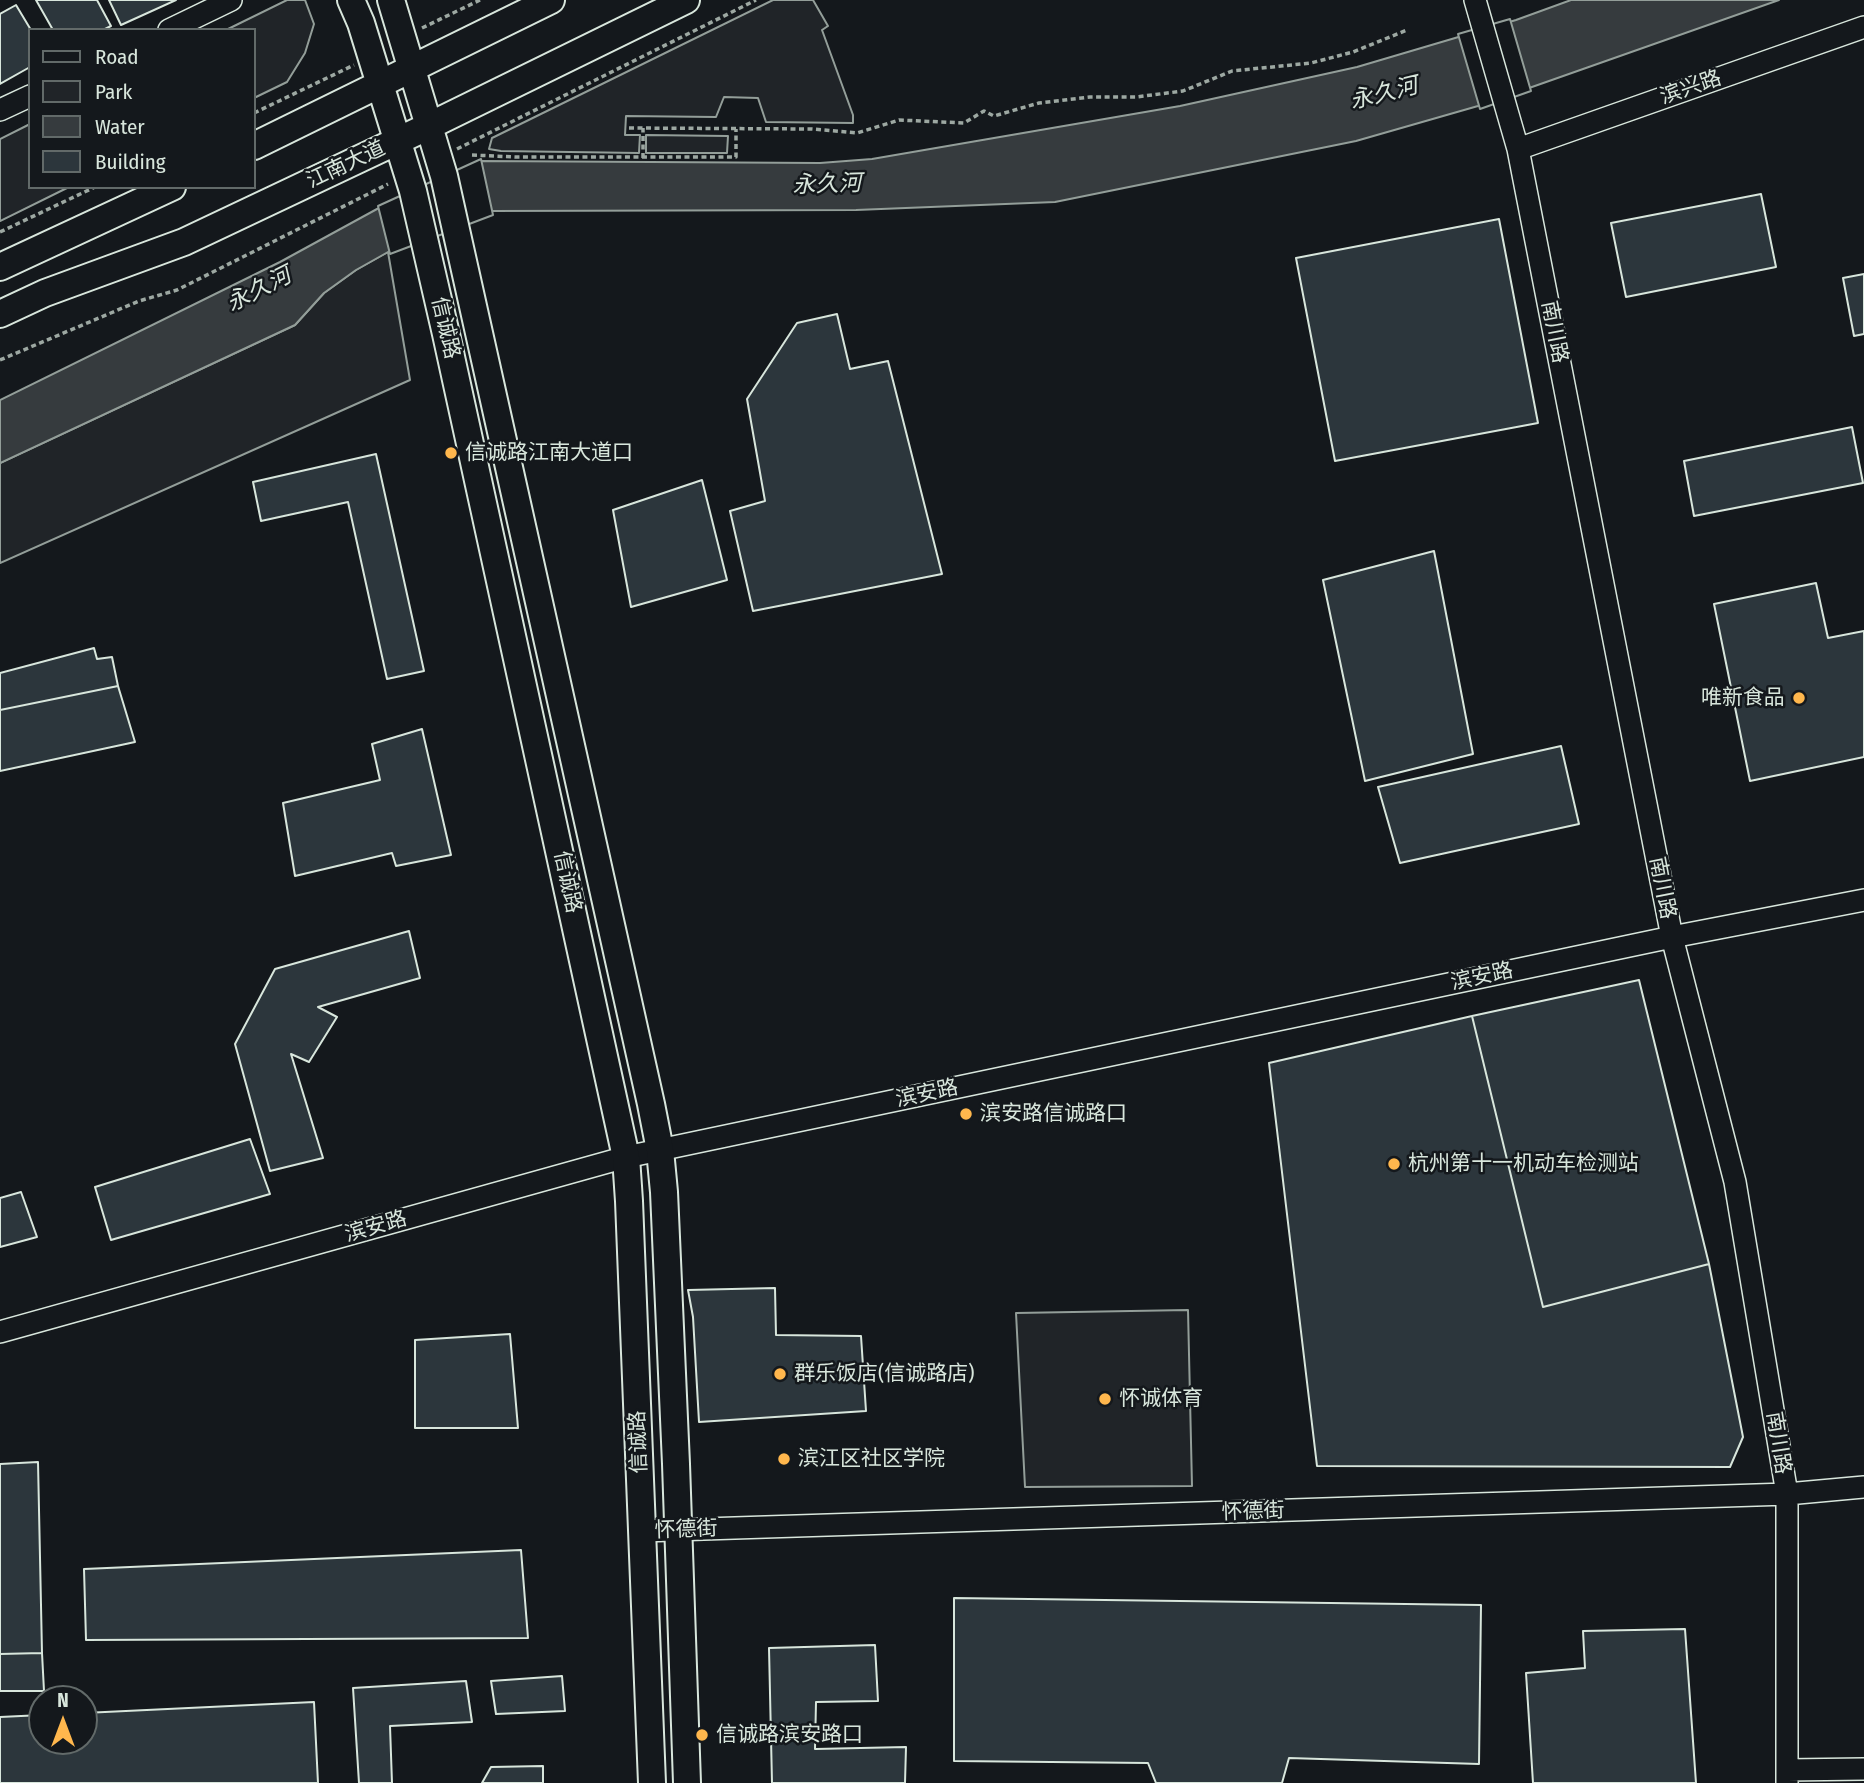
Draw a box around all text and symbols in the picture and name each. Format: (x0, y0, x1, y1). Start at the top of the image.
legend (28, 28, 256, 189)
text: Road (95, 44, 139, 70)
street label: 滨兴路 (1657, 66, 1725, 110)
water label: 永久河 (1347, 72, 1421, 116)
text: Park (95, 79, 132, 105)
text: Water (95, 114, 145, 140)
street label: 江南大道 (303, 136, 389, 194)
text: Building (95, 149, 166, 175)
water label: 永久河 (792, 170, 862, 200)
water label: 永久河 (222, 262, 296, 318)
street label: 信诚路 (426, 294, 464, 362)
street label: 南川路 (1536, 299, 1572, 365)
place label: 信诚路江南大道口 (465, 440, 633, 466)
marker: 信诚路江南大道口 (443, 445, 459, 461)
place label: 唯新食品 (1701, 685, 1785, 711)
marker: 唯新食品 (1791, 690, 1807, 706)
street label: 信诚路 (548, 849, 586, 915)
street label: 南川路 (1644, 855, 1680, 921)
street label: 滨安路 (1449, 958, 1515, 996)
street label: 滨安路 (894, 1075, 960, 1113)
place label: 滨安路信诚路口 (980, 1101, 1127, 1127)
marker: 滨安路信诚路口 (958, 1106, 974, 1122)
place label: 杭州第十一机动车检测站 (1408, 1151, 1639, 1177)
marker: 杭州第十一机动车检测站 (1386, 1156, 1402, 1172)
street label: 滨安路 (342, 1206, 410, 1248)
place label: 群乐饭店(信诚路店) (794, 1361, 974, 1387)
marker: 群乐饭店(信诚路店) (772, 1366, 788, 1382)
place label: 怀诚体育 (1119, 1386, 1203, 1412)
marker: 怀诚体育 (1097, 1391, 1113, 1407)
street label: 信诚路 (625, 1410, 653, 1474)
street label: 南川路 (1761, 1410, 1795, 1476)
place label: 滨江区社区学院 (798, 1446, 945, 1472)
marker: 滨江区社区学院 (776, 1451, 792, 1467)
street label: 怀德街 (1221, 1498, 1285, 1526)
street label: 怀德街 (654, 1516, 718, 1544)
north arrow (28, 1685, 98, 1755)
text: N (57, 1689, 69, 1712)
place label: 信诚路滨安路口 (716, 1722, 863, 1748)
marker: 信诚路滨安路口 (694, 1727, 710, 1743)

